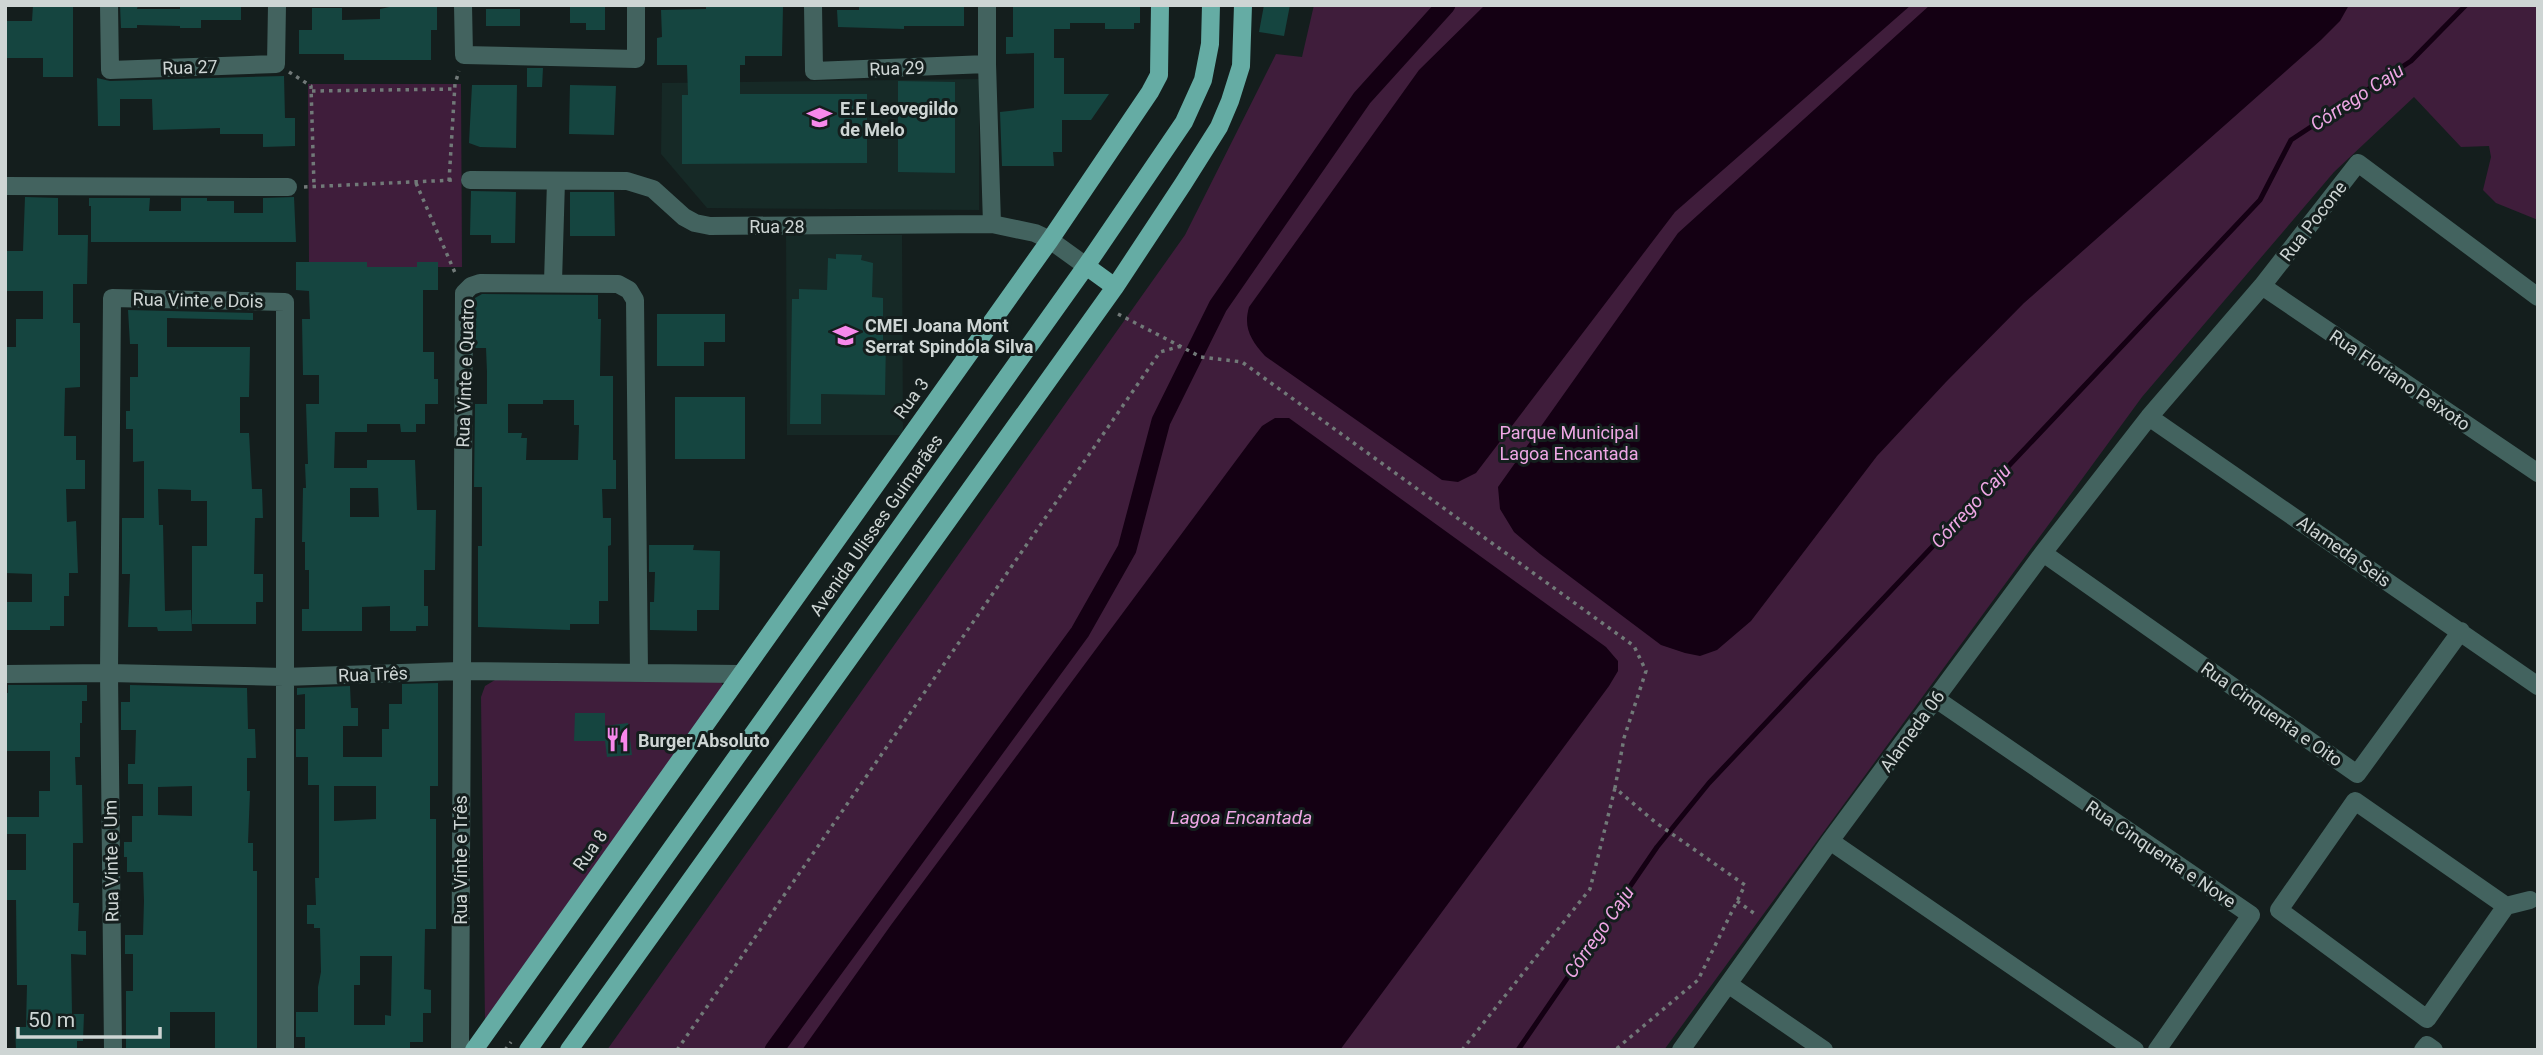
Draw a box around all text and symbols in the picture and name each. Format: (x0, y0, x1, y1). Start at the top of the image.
street label: Rua 27 (162, 56, 218, 78)
street label: Rua 29 (869, 57, 925, 79)
water label: Córrego Caju (2306, 58, 2408, 136)
place label: E.E Leovegildo de Melo (840, 98, 958, 140)
school or university icon: E.E Leovegildo de Melo (806, 104, 834, 132)
street label: Rua Pocone (2275, 177, 2351, 265)
street label: Rua 28 (749, 216, 805, 237)
street label: Rua Vinte e Dois (132, 288, 264, 312)
street label: Rua Vinte e Quatro (452, 298, 478, 448)
place label: CMEI Joana Mont Serrat Spindola Silva (865, 315, 1034, 357)
school or university icon: CMEI Joana Mont Serrat Spindola Silva (831, 321, 859, 349)
street label: Rua Floriano Peixoto (2326, 325, 2474, 435)
street label: Rua 3 (889, 373, 933, 423)
park label: Parque Municipal Lagoa Encantada (1499, 422, 1639, 464)
street label: Avenida Ulisses Guimarães (805, 430, 947, 620)
water label: Córrego Caju (1926, 459, 2016, 553)
street label: Alameda Seis (2293, 511, 2395, 591)
street label: Rua Cinquenta e Oito (2197, 657, 2347, 771)
street label: Rua Três (338, 662, 408, 686)
street label: Alameda 06 (1875, 686, 1949, 776)
restaurant icon: Burger Absoluto (604, 726, 632, 754)
place label: Burger Absoluto (638, 730, 770, 751)
street label: Rua Vinte e Três (450, 795, 471, 925)
street label: Rua Cinquenta e Nove (2082, 796, 2240, 912)
street label: Rua Vinte e Um (99, 800, 123, 922)
water label: Lagoa Encantada (1170, 806, 1312, 829)
street label: Rua 8 (568, 825, 612, 875)
water label: Córrego Caju (1559, 882, 1639, 982)
scale bar (18, 996, 159, 1040)
text: 50 m (28, 1008, 75, 1032)

